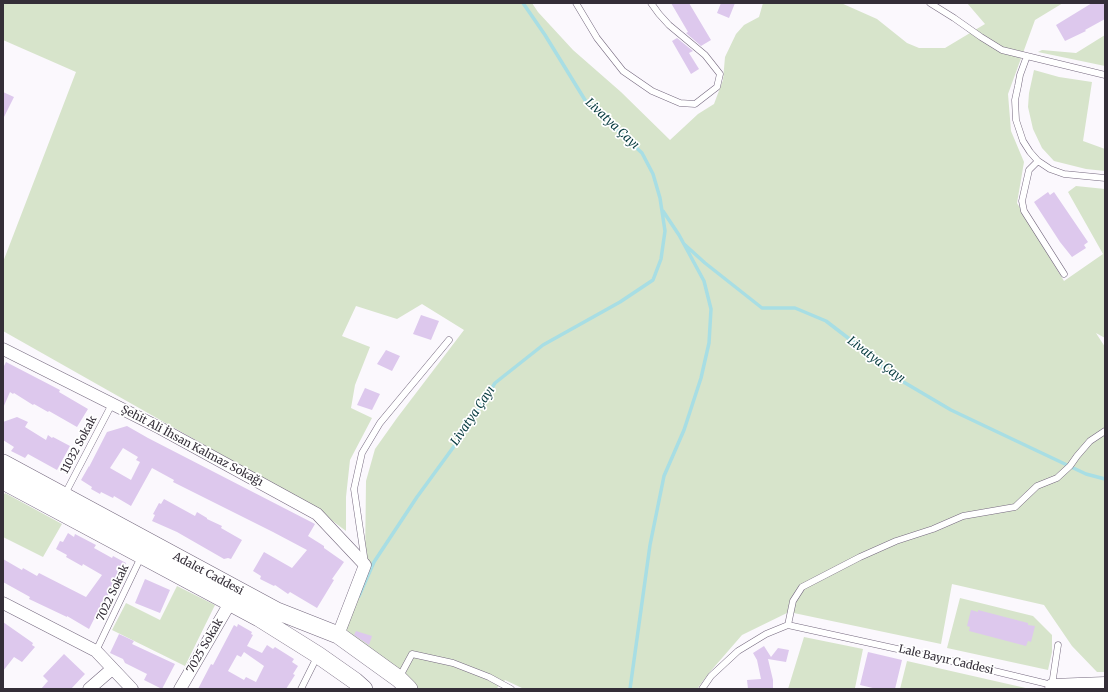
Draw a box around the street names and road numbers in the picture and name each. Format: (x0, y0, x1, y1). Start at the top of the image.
street label: Şehit Ali İhsan Kalmaz Sokağı (119, 403, 265, 489)
street label: 11032 Sokak (58, 414, 100, 476)
street label: Adalet Caddesi (171, 550, 245, 598)
street label: 7022 Sokak (94, 563, 132, 623)
street label: 7025 Sokak (184, 616, 226, 676)
street label: Lale Bayır Caddesi (897, 643, 995, 677)

